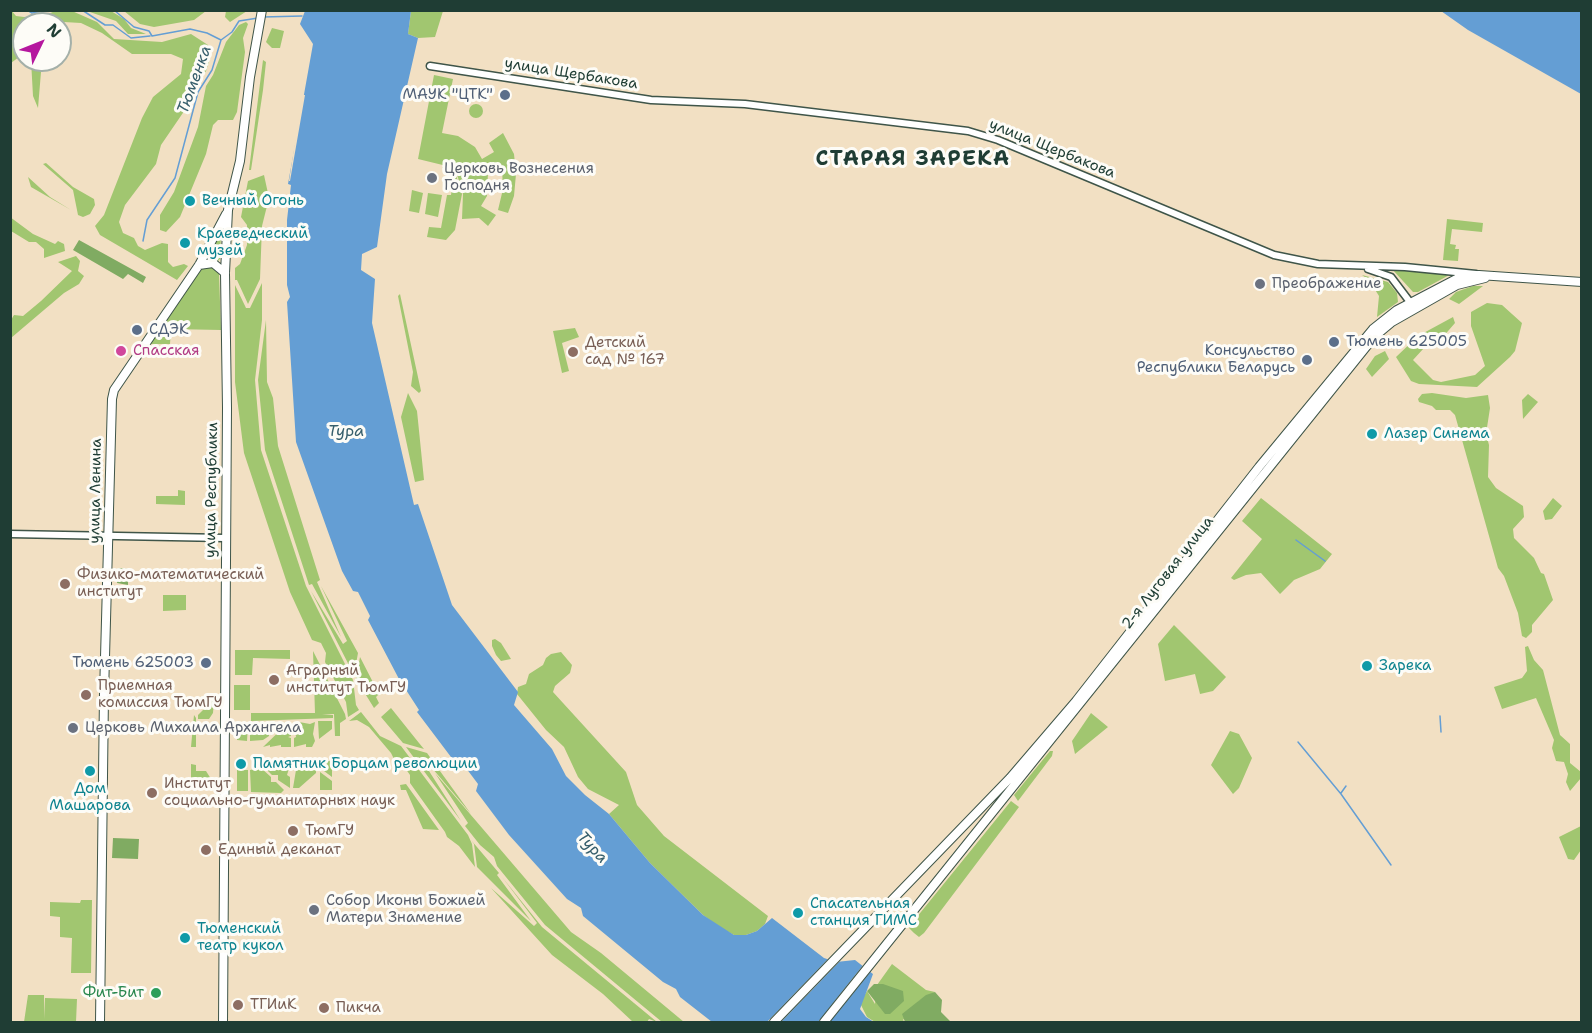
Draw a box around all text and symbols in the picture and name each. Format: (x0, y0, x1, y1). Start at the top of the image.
north arrow (12, 12, 72, 72)
text: N (42, 19, 66, 43)
water label: Тюменка (174, 43, 216, 117)
street label: улица Щербакова (503, 55, 639, 93)
place label: МАУК "ЦТК" (402, 86, 493, 104)
marker: МАУК "ЦТК" (498, 88, 512, 102)
street label: улица Щербакова (986, 115, 1118, 183)
district label: СТАРАЯ ЗАРЕКА (815, 147, 1011, 173)
place label: Церковь Вознесения Господня (444, 160, 594, 195)
marker: Церковь Вознесения Господня (425, 171, 439, 185)
place label: Вечный Огонь (202, 192, 304, 210)
marker: Вечный Огонь (183, 194, 197, 208)
place label: Краеведческий музей (197, 225, 308, 260)
marker: Краеведческий музей (178, 236, 192, 250)
place label: Преображение (1272, 275, 1382, 293)
marker: Преображение (1253, 277, 1267, 291)
place label: СДЭК (149, 321, 189, 339)
marker: СДЭК (130, 323, 144, 337)
place label: Тюмень 625005 (1346, 333, 1467, 351)
place label: Детский сад № 167 (585, 334, 665, 369)
marker: Тюмень 625005 (1327, 335, 1341, 349)
place label: Спасская (133, 342, 200, 360)
place label: Консульство Республики Беларусь (1137, 342, 1295, 377)
marker: Спасская (114, 344, 128, 358)
marker: Детский сад № 167 (566, 345, 580, 359)
marker: Консульство Республики Беларусь (1300, 353, 1314, 367)
street label: улица Республики (202, 422, 222, 558)
water label: Тура (328, 422, 364, 442)
place label: Лазер Синема (1384, 425, 1490, 443)
marker: Лазер Синема (1365, 427, 1379, 441)
street label: улица Ленина (86, 438, 106, 544)
street label: 2-я Луговая улица (1118, 513, 1218, 633)
place label: Физико-математический институт (77, 566, 264, 601)
marker: Физико-математический институт (58, 577, 72, 591)
place label: Тюмень 625003 (72, 654, 194, 672)
marker: Тюмень 625003 (199, 656, 213, 670)
place label: Зарека (1379, 657, 1431, 675)
marker: Зарека (1360, 659, 1374, 673)
place label: Аграрный институт ТюмГУ (286, 662, 406, 697)
marker: Аграрный институт ТюмГУ (267, 673, 281, 687)
place label: Приемная комиссия ТюмГУ (98, 677, 223, 712)
marker: Приемная комиссия ТюмГУ (79, 688, 93, 702)
place label: Церковь Михаила Архангела (85, 719, 301, 737)
marker: Церковь Михаила Архангела (66, 721, 80, 735)
place label: Памятник Борцам революции (253, 755, 477, 773)
marker: Памятник Борцам революции (234, 757, 248, 771)
marker: Дом Машарова (83, 764, 97, 778)
place label: Институт социально-гуманитарных наук (164, 775, 395, 810)
place label: Дом Машарова (49, 780, 131, 815)
marker: Институт социально-гуманитарных наук (145, 786, 159, 800)
place label: ТюмГУ (305, 822, 354, 840)
marker: ТюмГУ (286, 824, 300, 838)
water label: Тура (573, 828, 611, 868)
place label: Единый деканат (218, 841, 341, 859)
marker: Единый деканат (199, 843, 213, 857)
place label: Собор Иконы Божией Матери Знамение (326, 892, 485, 927)
place label: Спасательная станция ГИМС (810, 895, 917, 930)
marker: Собор Иконы Божией Матери Знамение (307, 903, 321, 917)
marker: Спасательная станция ГИМС (791, 906, 805, 920)
place label: Тюменский театр кукол (197, 920, 284, 955)
marker: Тюменский театр кукол (178, 931, 192, 945)
place label: Фит-Бит (83, 984, 144, 1002)
marker: Фит-Бит (149, 986, 163, 1000)
place label: ТГИиК (250, 996, 297, 1014)
marker: ТГИиК (231, 998, 245, 1012)
place label: Пикча (336, 999, 381, 1017)
marker: Пикча (317, 1001, 331, 1015)

